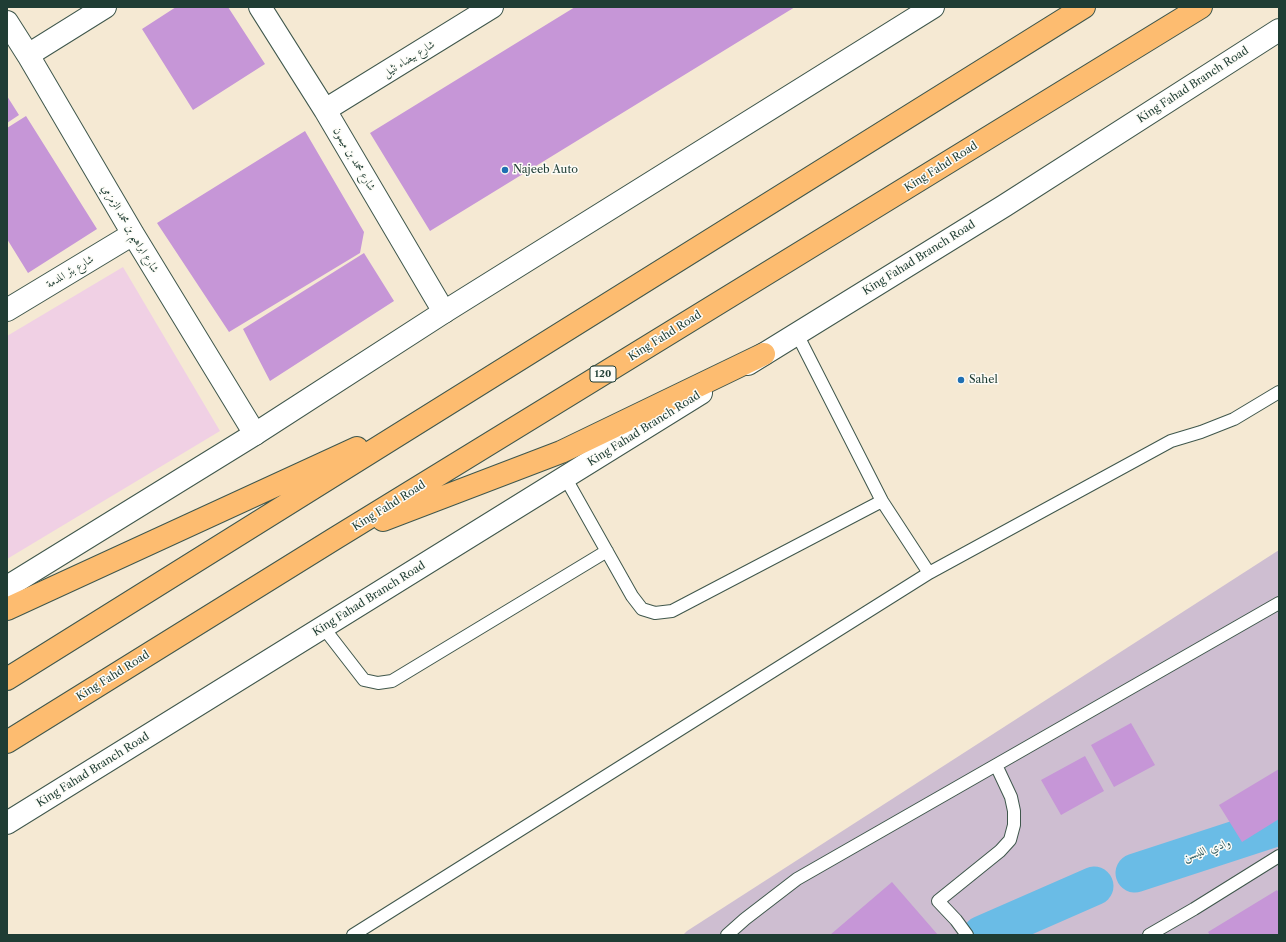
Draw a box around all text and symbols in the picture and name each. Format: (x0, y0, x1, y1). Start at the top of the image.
street label: شارع بيضاء نثيل (381, 38, 437, 80)
street label: King Fahad Branch Road (1135, 44, 1251, 126)
street label: شارع محمد بن ميمون (330, 125, 378, 193)
street label: King Fahd Road (902, 139, 980, 195)
place label: Najeeb Auto (513, 163, 578, 177)
marker: Najeeb Auto (500, 165, 510, 175)
street label: شارع ابراهيم بن محمد الزمزمي (99, 183, 161, 275)
street label: King Fahad Branch Road (860, 218, 978, 298)
street label: شارع بئر المدمة (44, 253, 96, 291)
street label: King Fahd Road (626, 308, 704, 364)
road number: 120 (590, 366, 616, 382)
place label: Sahel (969, 373, 998, 387)
marker: Sahel (956, 375, 966, 385)
street label: King Fahad Branch Road (585, 389, 703, 469)
street label: King Fahd Road (350, 478, 428, 534)
street label: King Fahad Branch Road (310, 559, 428, 639)
street label: King Fahd Road (74, 648, 152, 704)
street label: King Fahad Branch Road (34, 730, 152, 810)
water label: وادي الليسن (1181, 835, 1233, 865)

